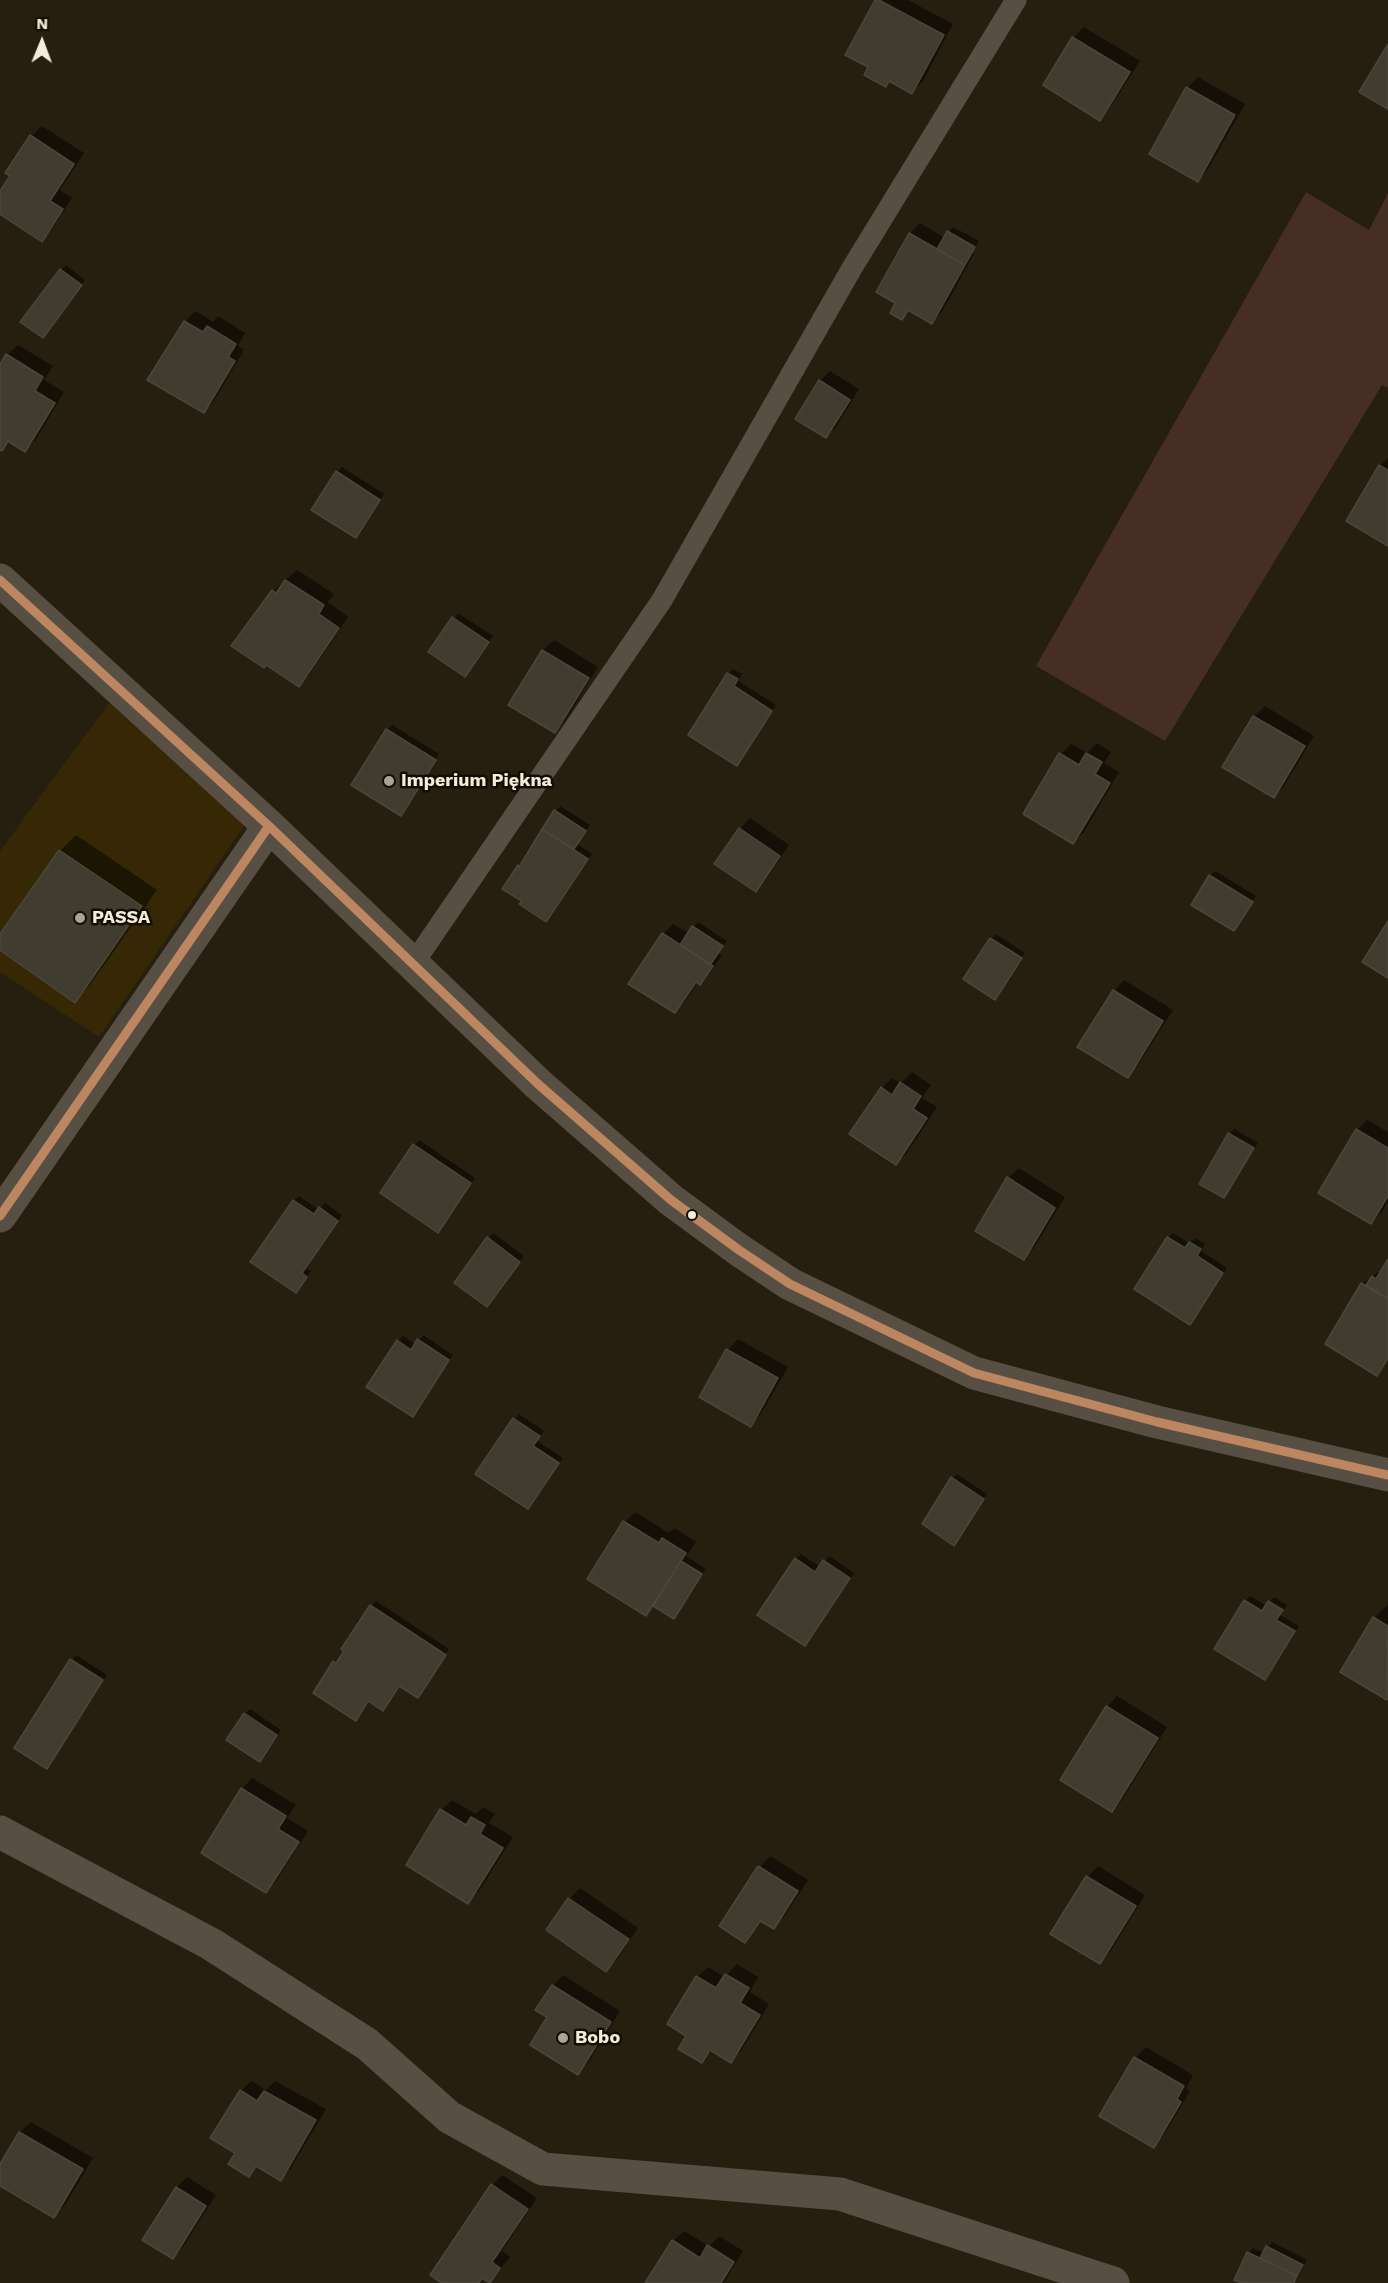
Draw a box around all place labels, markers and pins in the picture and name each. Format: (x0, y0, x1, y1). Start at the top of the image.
place label: Imperium Piękna (401, 770, 552, 792)
marker: Imperium Piękna (382, 774, 396, 788)
place label: PASSA (92, 907, 150, 929)
marker: PASSA (73, 911, 87, 925)
unlabelled marker (686, 1209, 698, 1221)
place label: Bobo (575, 2027, 620, 2049)
marker: Bobo (556, 2031, 570, 2045)

